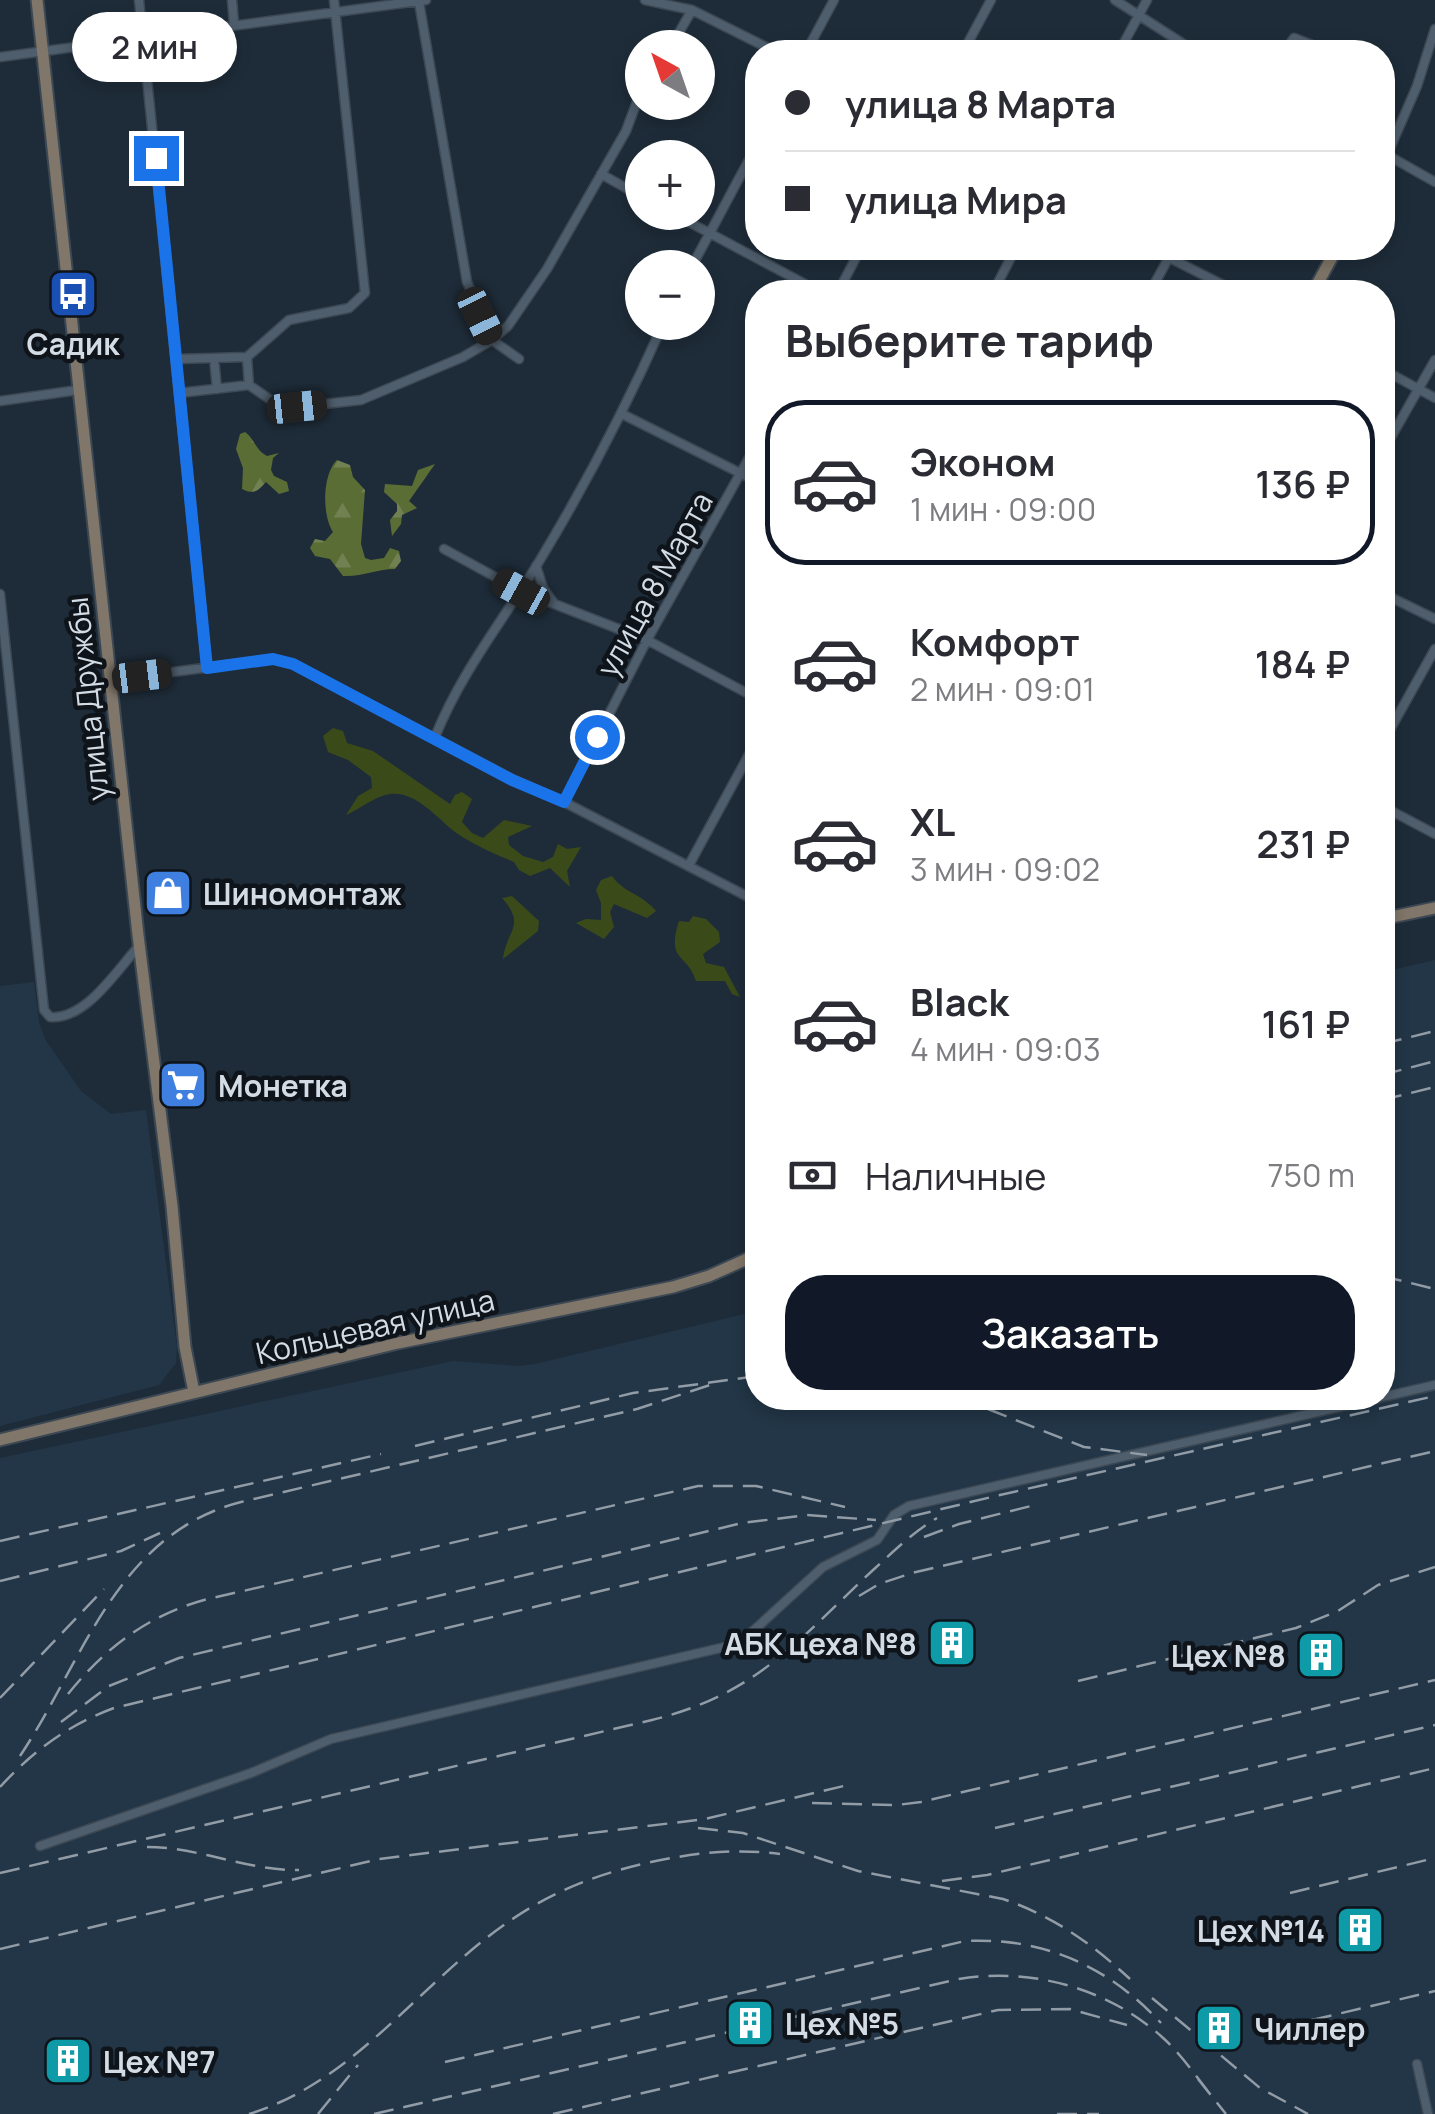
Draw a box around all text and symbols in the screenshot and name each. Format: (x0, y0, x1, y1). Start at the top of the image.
callout: 2 мин (74, 13, 238, 83)
text: 2 мин (111, 25, 198, 69)
north arrow (625, 30, 715, 120)
map controls (625, 30, 715, 340)
text: улица 8 Марта (845, 77, 1116, 129)
route end (134, 136, 179, 181)
button: + (625, 140, 715, 230)
text: улица Мира (845, 173, 1067, 225)
button: − (625, 250, 715, 340)
bus stop icon: Садик (47, 268, 99, 320)
car (453, 282, 507, 350)
text: Выберите тариф (785, 309, 1154, 371)
place label: Садик (27, 323, 120, 364)
car (266, 389, 328, 425)
text: Эконом (910, 435, 1056, 487)
icon: car (790, 438, 880, 528)
text: 136 ₽ (1255, 457, 1350, 509)
street label: улица 8 Марта (586, 484, 722, 684)
text: 1 мин · 09:00 (910, 487, 1096, 531)
car (487, 564, 555, 620)
street label: улица Дружбы (56, 595, 118, 803)
text: Комфорт (910, 615, 1080, 667)
icon: car (790, 618, 880, 708)
text: 184 ₽ (1255, 637, 1350, 689)
car (110, 657, 174, 695)
text: 2 мин · 09:01 (910, 667, 1095, 711)
route start (575, 715, 620, 760)
text: XL (910, 795, 955, 847)
icon: car (790, 798, 880, 888)
text: 231 ₽ (1256, 817, 1350, 869)
text: 3 мин · 09:02 (910, 847, 1100, 891)
shop icon: Шиномонтаж (142, 867, 194, 919)
place label: Шиномонтаж (203, 873, 402, 914)
text: Black (910, 975, 1009, 1027)
icon: car (790, 978, 880, 1068)
text: 161 ₽ (1261, 997, 1350, 1049)
text: 4 мин · 09:03 (910, 1027, 1101, 1071)
supermarket icon: Монетка (157, 1059, 209, 1111)
place label: Монетка (218, 1065, 348, 1106)
icon: cash (785, 1148, 840, 1203)
text: Наличные (865, 1149, 1046, 1201)
text: 750 m (1267, 1153, 1355, 1197)
button: Заказать (785, 1275, 1355, 1390)
street label: Кольцевая улица (252, 1279, 498, 1373)
building icon: АБК цеха №8 (926, 1617, 978, 1669)
place label: АБК цеха №8 (724, 1623, 917, 1664)
building icon: Цех №8 (1295, 1629, 1347, 1681)
place label: Цех №8 (1171, 1635, 1286, 1676)
building icon: Цех №14 (1334, 1904, 1386, 1956)
place label: Цех №14 (1197, 1910, 1325, 1951)
building icon: Цех №5 (724, 1997, 776, 2049)
building icon: Чиллер (1193, 2002, 1245, 2054)
place label: Цех №5 (785, 2003, 899, 2044)
place label: Чиллер (1254, 2008, 1365, 2049)
building icon: Цех №7 (42, 2035, 94, 2087)
place label: Цех №7 (103, 2041, 216, 2082)

